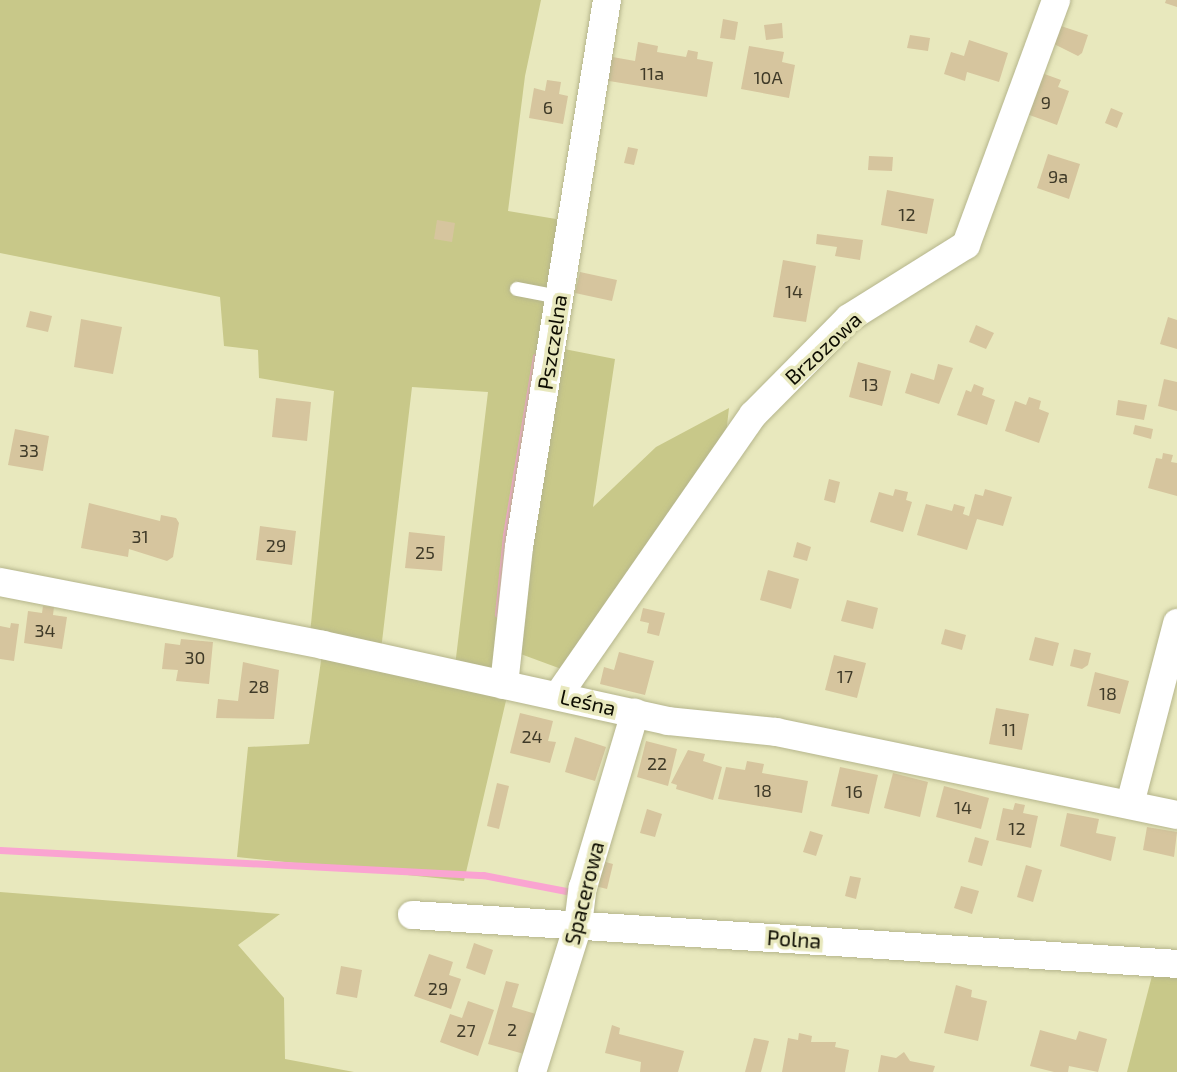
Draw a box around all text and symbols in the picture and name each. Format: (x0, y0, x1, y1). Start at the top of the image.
house number: 11a (640, 62, 664, 84)
house number: 10A (753, 66, 783, 88)
house number: 9 (1041, 91, 1051, 113)
house number: 6 (543, 96, 553, 118)
house number: 9a (1048, 165, 1068, 187)
house number: 12 (898, 203, 916, 225)
house number: 14 (785, 280, 803, 302)
street label: Pszczelna (532, 293, 572, 391)
street label: Brzozowa (780, 306, 866, 390)
house number: 13 (861, 373, 879, 395)
house number: 33 (19, 439, 39, 461)
house number: 31 (131, 525, 149, 547)
house number: 29 (266, 534, 286, 556)
house number: 25 (415, 541, 435, 563)
house number: 34 (34, 619, 56, 641)
house number: 30 (185, 646, 205, 668)
house number: 17 (837, 665, 853, 687)
house number: 28 (248, 675, 270, 697)
house number: 18 (1099, 682, 1117, 704)
street label: Leśna (558, 683, 618, 721)
house number: 11 (1002, 718, 1016, 740)
house number: 24 (521, 725, 543, 747)
house number: 22 (647, 752, 667, 774)
house number: 18 (754, 779, 772, 801)
house number: 16 (845, 780, 863, 802)
house number: 14 (954, 796, 972, 818)
house number: 12 (1008, 817, 1026, 839)
street label: Spacerowa (559, 839, 609, 947)
street label: Polna (766, 925, 822, 953)
house number: 29 (428, 977, 448, 999)
house number: 2 (507, 1018, 517, 1040)
house number: 27 (456, 1019, 476, 1041)

